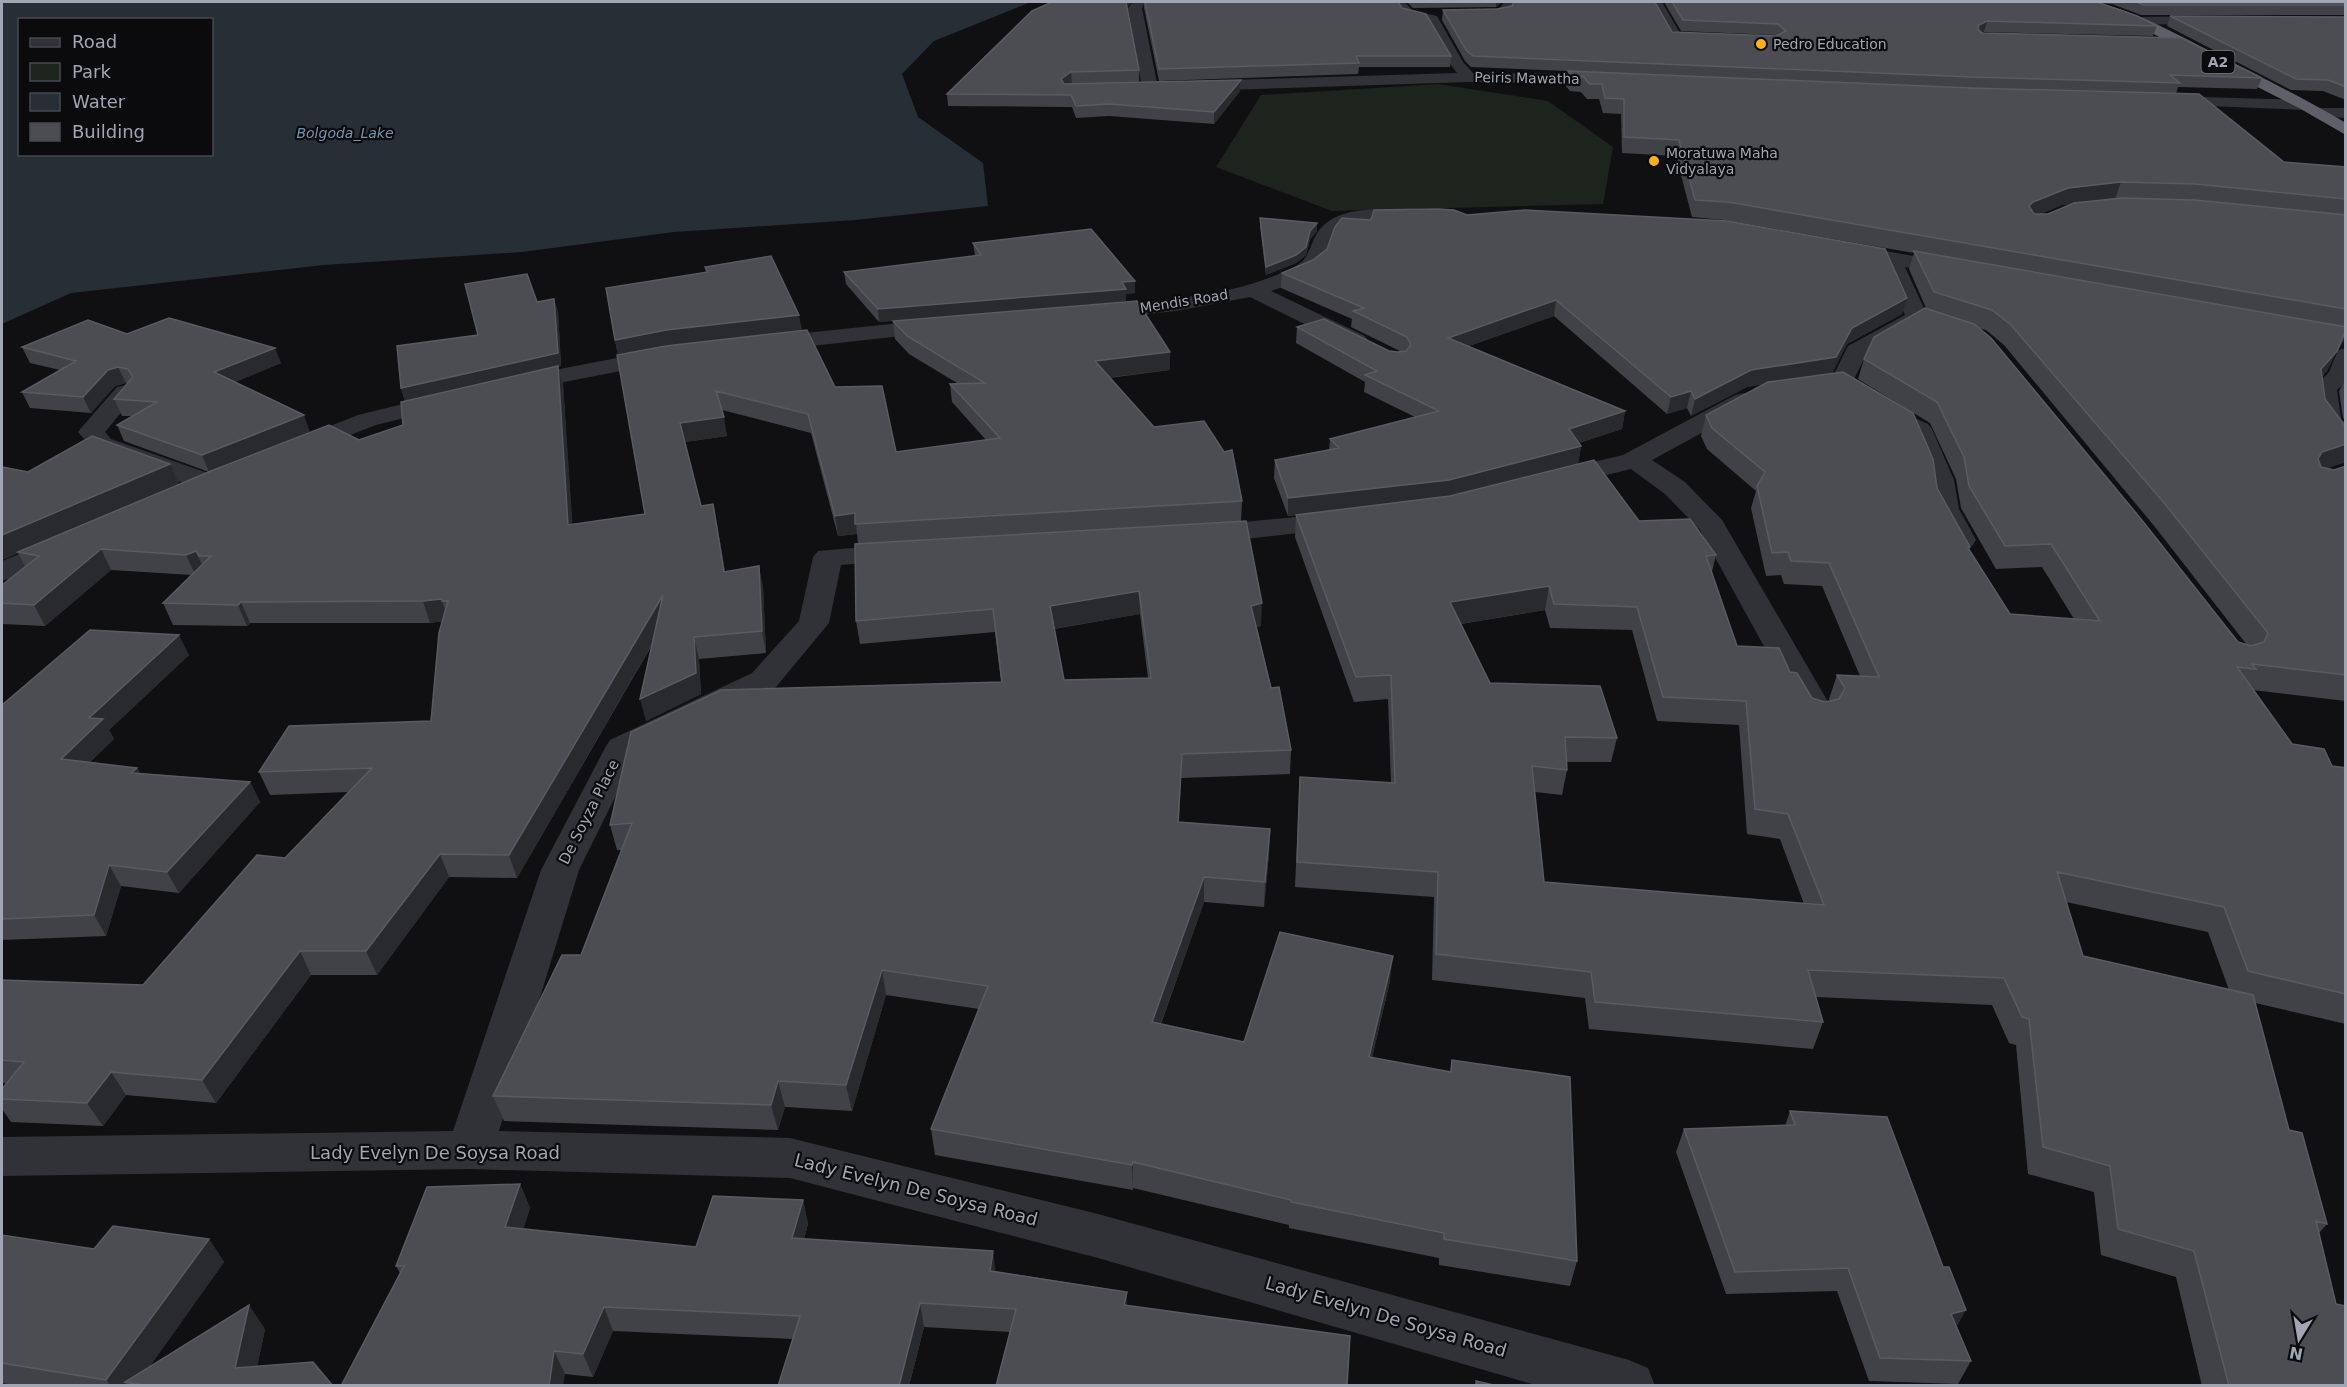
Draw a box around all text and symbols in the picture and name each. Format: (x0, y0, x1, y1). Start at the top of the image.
legend (18, 18, 213, 156)
text: Road (72, 31, 117, 52)
place label: Pedro Education (1773, 36, 1887, 52)
marker: Pedro Education (1754, 37, 1768, 51)
road number: A2 (2202, 51, 2234, 73)
text: Park (72, 61, 111, 82)
street label: Peiris Mawatha (1474, 69, 1580, 87)
text: Water (72, 91, 126, 112)
text: Building (72, 121, 145, 142)
water label: Bolgoda_Lake (296, 125, 394, 141)
place label: Moratuwa Maha Vidyalaya (1666, 145, 1778, 177)
marker: Moratuwa Maha Vidyalaya (1647, 154, 1661, 168)
street label: Mendis Road (1139, 286, 1229, 316)
street label: De Soyza Place (555, 757, 623, 867)
street label: Lady Evelyn De Soysa Road (310, 1142, 560, 1163)
street label: Lady Evelyn De Soysa Road (792, 1149, 1040, 1230)
street label: Lady Evelyn De Soysa Road (1263, 1272, 1509, 1361)
north arrow (2269, 1309, 2329, 1369)
text: N (2288, 1343, 2305, 1364)

